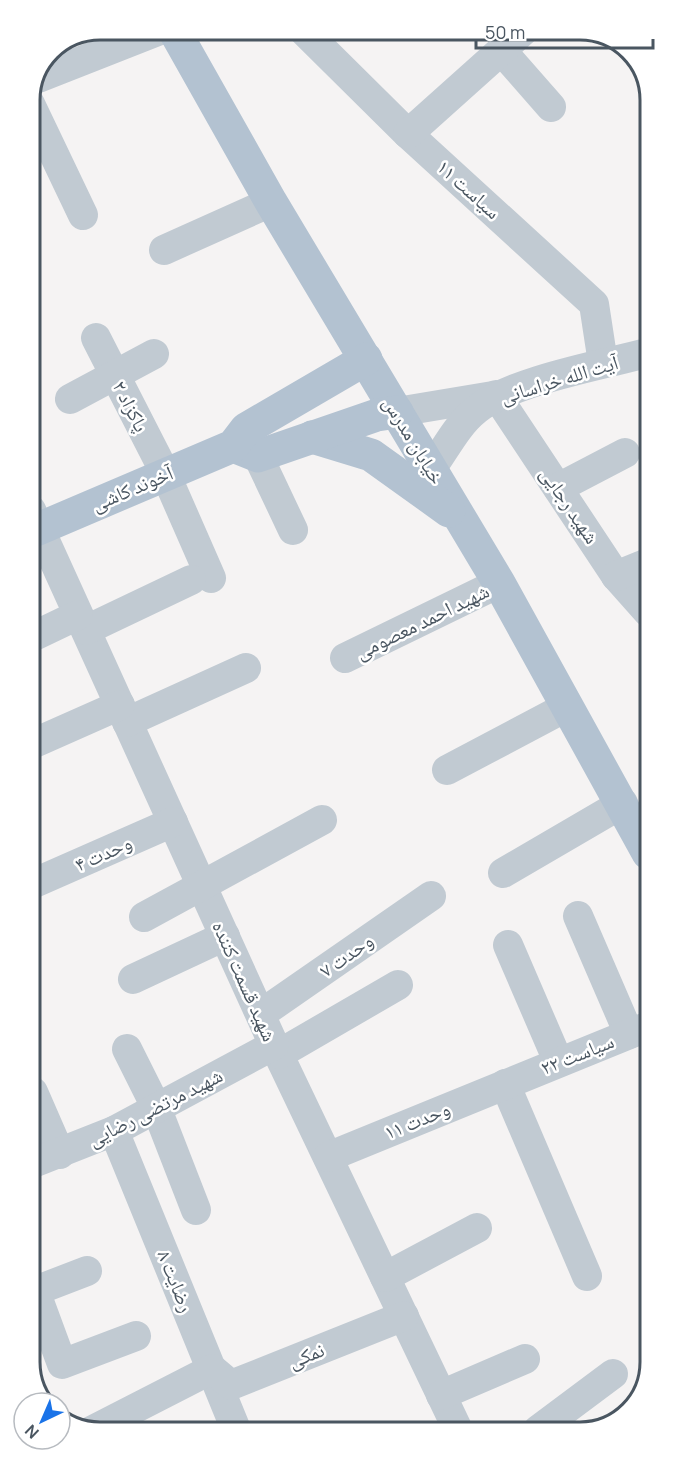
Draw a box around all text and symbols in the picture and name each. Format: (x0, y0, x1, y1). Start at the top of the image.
scale bar (476, 12, 653, 50)
text: 50 m (485, 20, 525, 44)
street label: سیاست ۱۱ (431, 153, 507, 225)
street label: آیت الله خراسانی (497, 348, 622, 410)
street label: پاکزاد ۲ (107, 376, 155, 436)
street label: خیابان مدرس (377, 391, 451, 489)
street label: آخوند کاشی (87, 458, 178, 517)
street label: شهید رجایی (534, 461, 606, 549)
street label: شهید احمد معصومی (351, 577, 493, 665)
street label: وحدت ۴ (70, 828, 136, 878)
street label: شهید قسمت کننده (206, 916, 284, 1046)
street label: وحدت ۷ (314, 927, 378, 983)
street label: سیاست ۲۲ (536, 1027, 618, 1081)
street label: شهید مرتضی رضایی (83, 1061, 227, 1153)
street label: وحدت ۱۱ (380, 1095, 454, 1145)
street label: رضایت ۸ (151, 1246, 201, 1316)
street label: نمکی (284, 1336, 328, 1374)
north arrow (12, 1391, 72, 1451)
text: N (20, 1420, 43, 1444)

